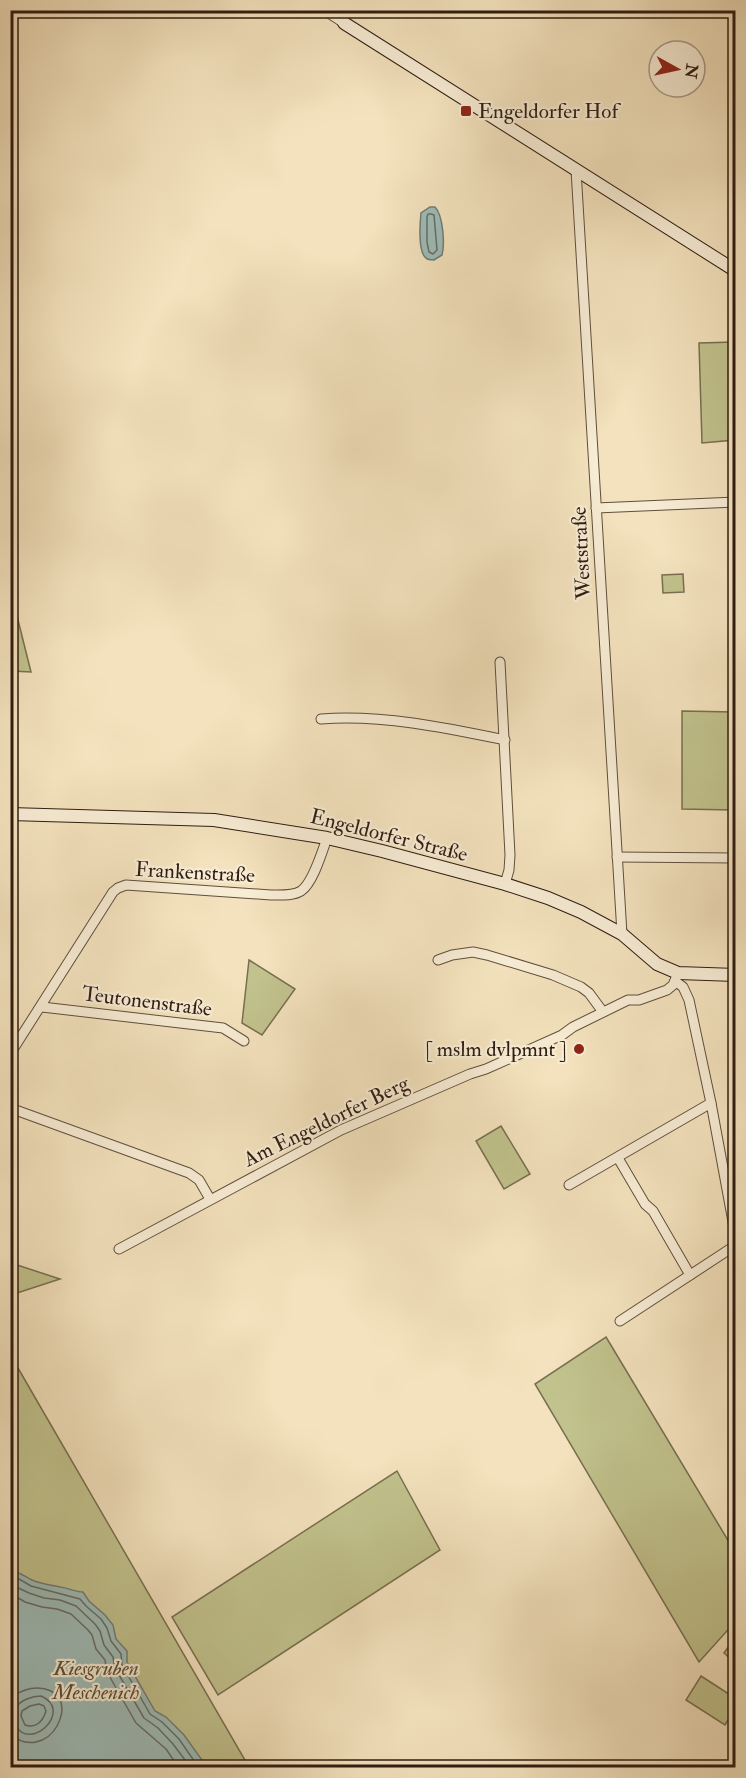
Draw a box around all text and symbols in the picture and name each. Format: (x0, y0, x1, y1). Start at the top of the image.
north arrow (647, 39, 707, 99)
text: N (680, 61, 702, 80)
place label: Engeldorfer Hof (478, 98, 621, 125)
marker: Engeldorfer Hof (459, 104, 473, 118)
street label: Weststraße (566, 506, 597, 601)
street label: Engeldorfer Straße (307, 803, 471, 868)
street label: Frankenstraße (134, 856, 256, 889)
street label: Teutonenstraße (81, 980, 213, 1023)
place label: [ mslm dvlpmnt ] (425, 1036, 567, 1063)
marker: [ mslm dvlpmnt ] (572, 1042, 586, 1056)
street label: Am Engeldorfer Berg (238, 1069, 414, 1174)
park label: Kiesgruben Meschenich (50, 1655, 140, 1706)

